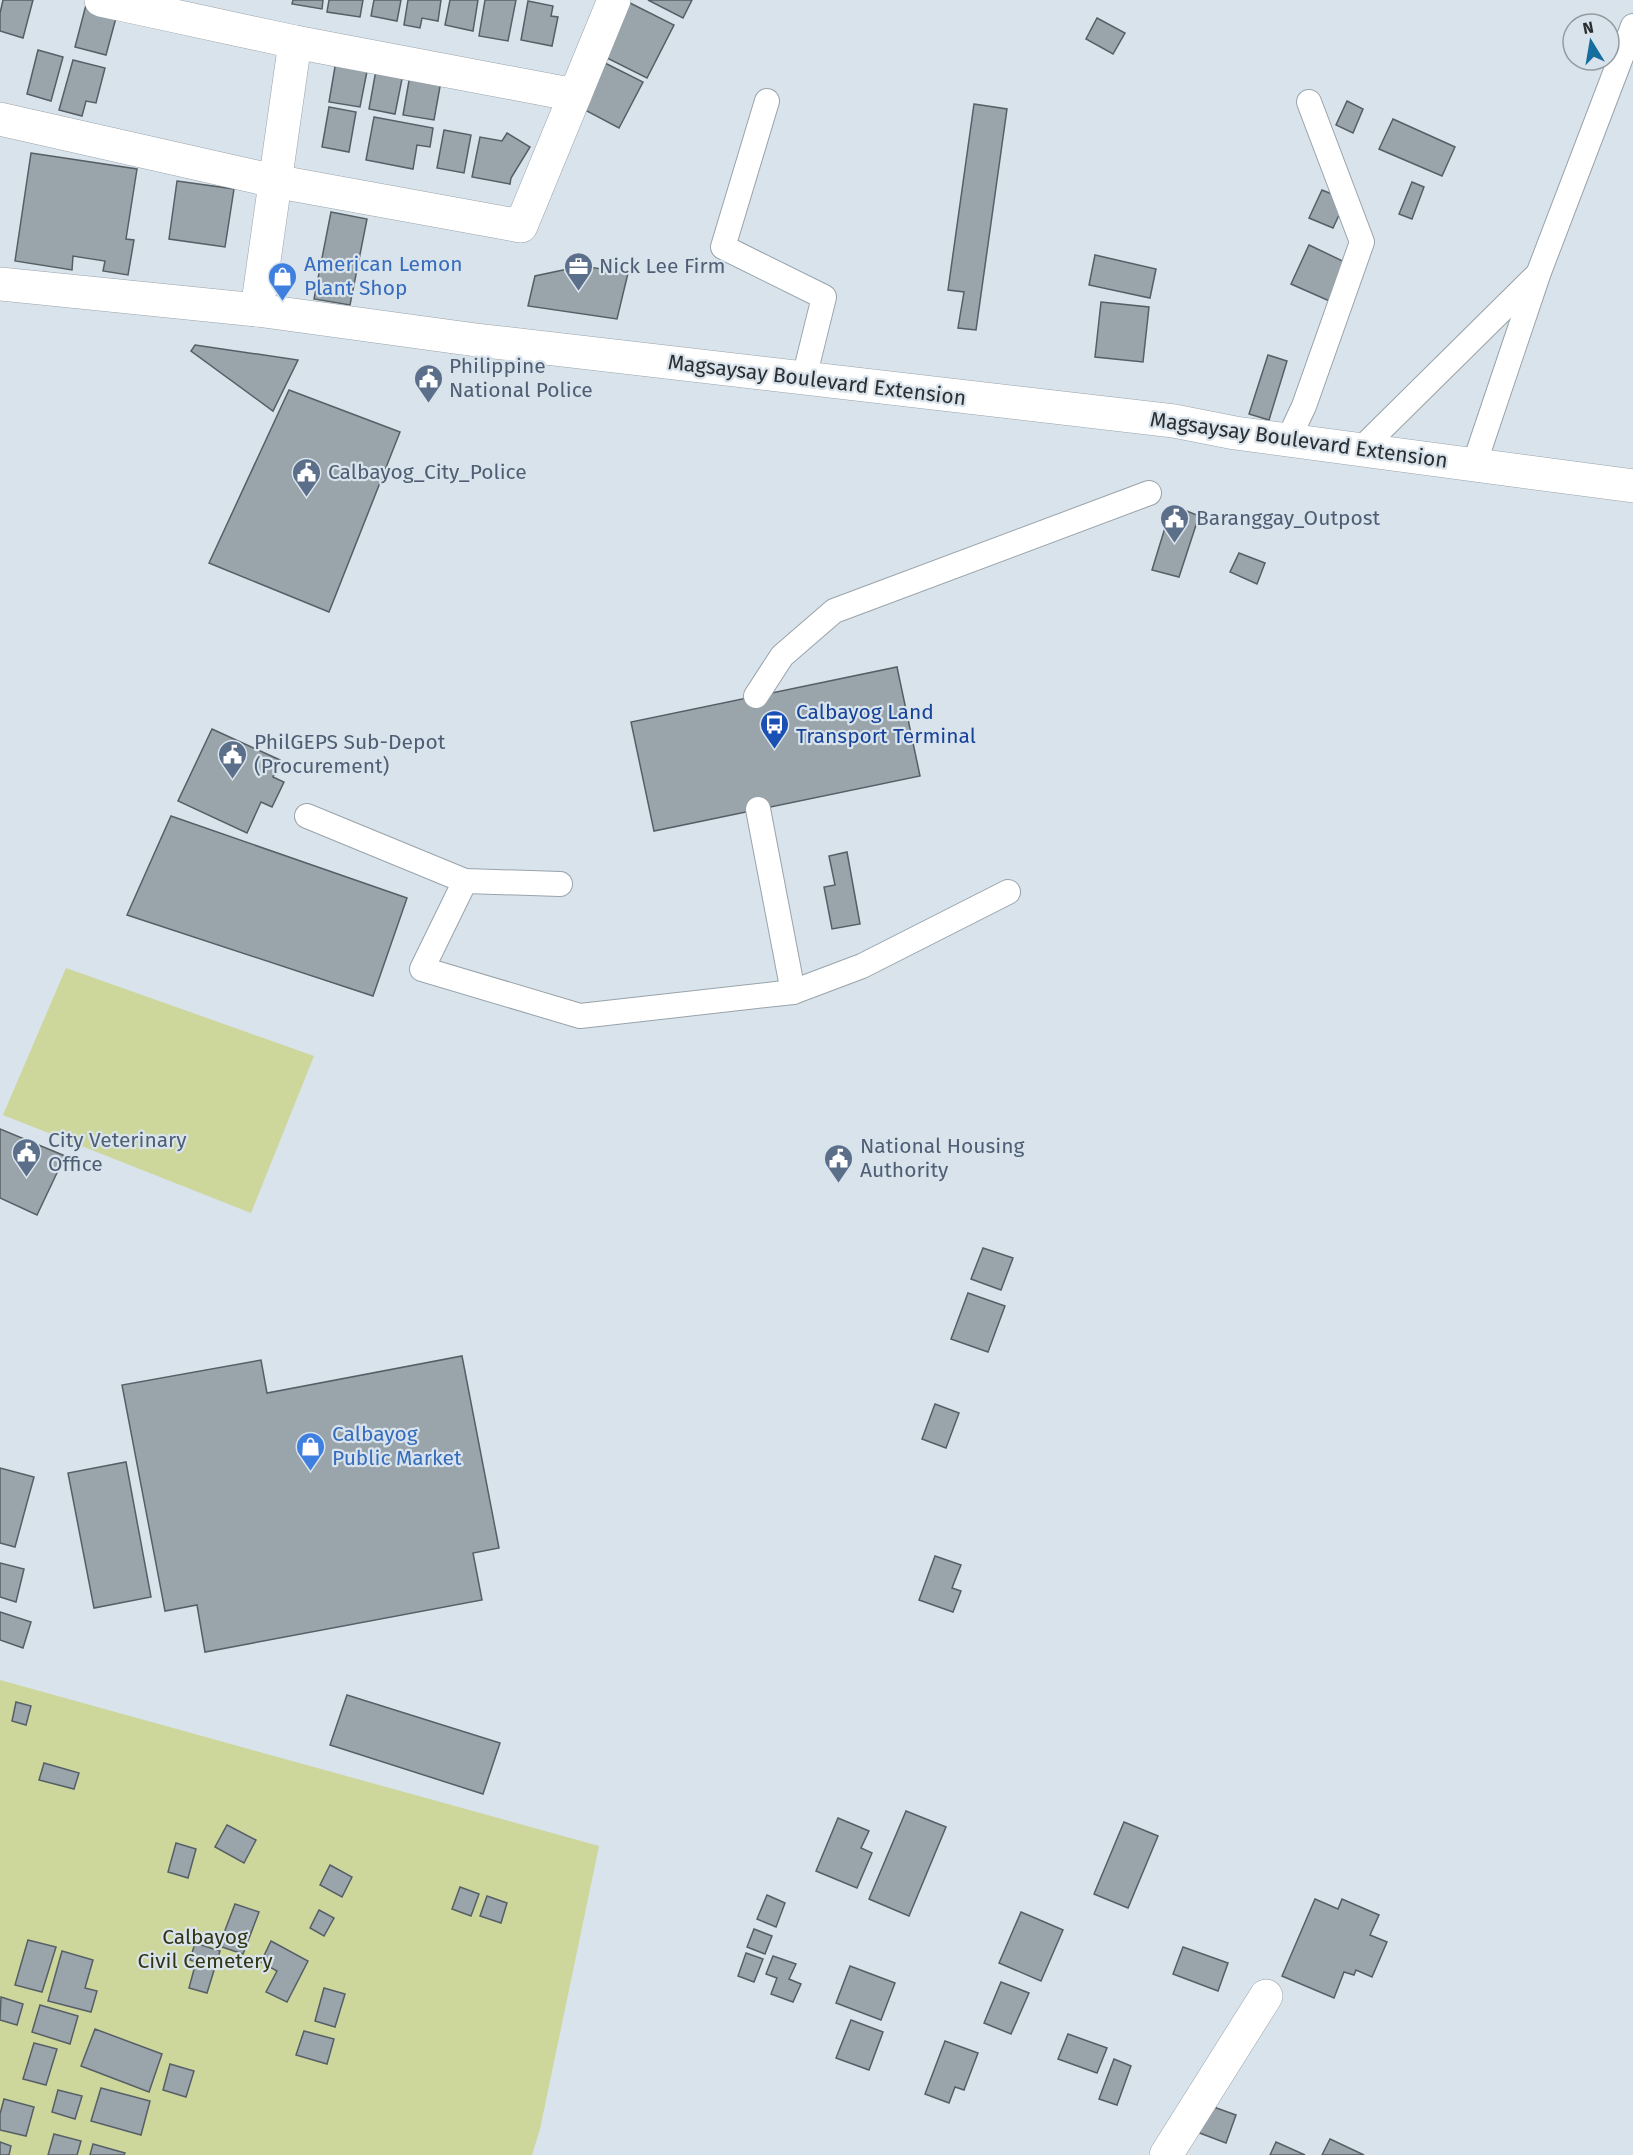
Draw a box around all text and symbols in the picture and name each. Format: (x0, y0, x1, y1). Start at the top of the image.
north arrow (1561, 12, 1621, 72)
text: N (1581, 17, 1595, 38)
office icon: Nick Lee Firm (562, 250, 594, 292)
place label: American Lemon Plant Shop (304, 251, 463, 301)
place label: Nick Lee Firm (599, 253, 726, 279)
shop icon: American Lemon Plant Shop (267, 260, 299, 302)
street label: Magsaysay Boulevard Extension (666, 349, 968, 411)
place label: Philippine National Police (449, 353, 593, 403)
public building icon: Philippine National Police (412, 362, 444, 404)
street label: Magsaysay Boulevard Extension (1149, 406, 1449, 474)
public building icon: Calbayog_City_Police (291, 456, 323, 498)
place label: Calbayog_City_Police (328, 459, 527, 485)
public building icon: Baranggay_Outpost (1159, 502, 1191, 544)
place label: Baranggay_Outpost (1196, 505, 1381, 531)
place label: Calbayog Land Transport Terminal (796, 699, 976, 749)
bus stop icon: Calbayog Land Transport Terminal (759, 708, 791, 750)
place label: PhilGEPS Sub-Depot (Procurement) (254, 729, 446, 779)
public building icon: PhilGEPS Sub-Depot (Procurement) (217, 738, 249, 780)
place label: City Veterinary Office (48, 1127, 187, 1177)
place label: National Housing Authority (860, 1133, 1025, 1183)
public building icon: City Veterinary Office (11, 1136, 43, 1178)
public building icon: National Housing Authority (823, 1142, 855, 1184)
place label: Calbayog Public Market (332, 1421, 462, 1471)
shop icon: Calbayog Public Market (295, 1430, 327, 1472)
park label: Calbayog Civil Cemetery (137, 1924, 273, 1974)

